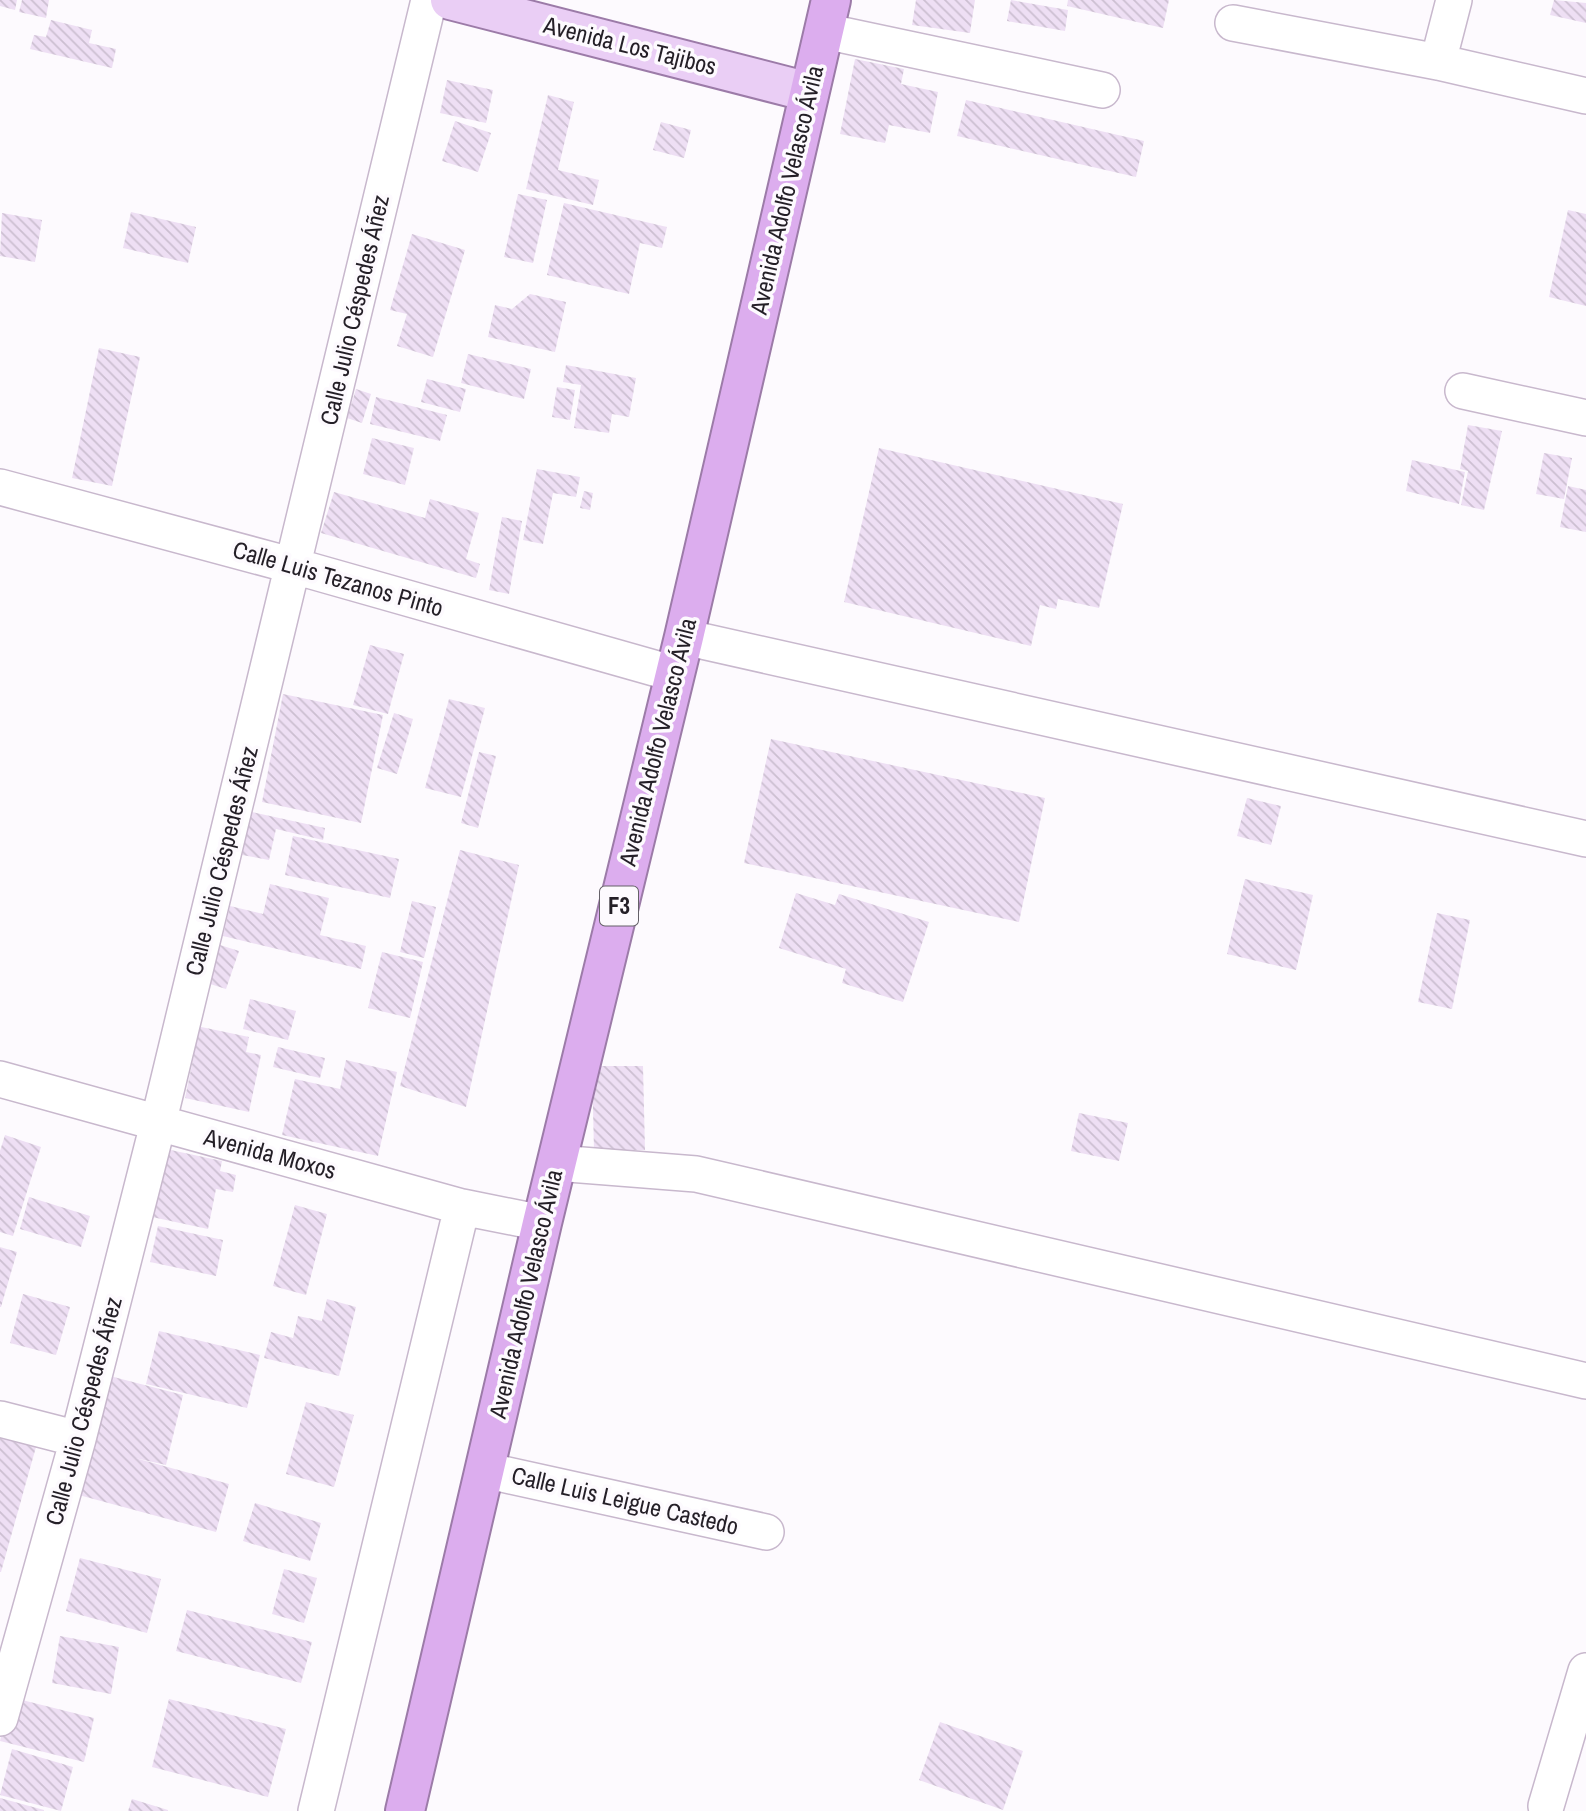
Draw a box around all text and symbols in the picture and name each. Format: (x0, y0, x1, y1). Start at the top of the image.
street label: Avenida Los Tajibos (540, 8, 720, 82)
street label: Avenida Adolfo Velasco Ávila (742, 62, 830, 318)
street label: Calle Julio Céspedes Áñez (312, 191, 396, 428)
street label: Calle Luis Tezanos Pinto (229, 533, 447, 623)
street label: Avenida Adolfo Velasco Ávila (611, 614, 703, 870)
street label: Calle Julio Céspedes Áñez (177, 743, 265, 979)
road number: F3 (600, 886, 638, 925)
street label: Avenida Moxos (200, 1120, 340, 1186)
street label: Avenida Adolfo Velasco Ávila (481, 1166, 569, 1422)
street label: Calle Julio Céspedes Áñez (37, 1293, 129, 1528)
street label: Calle Luis Leigue Castedo (509, 1458, 742, 1542)

